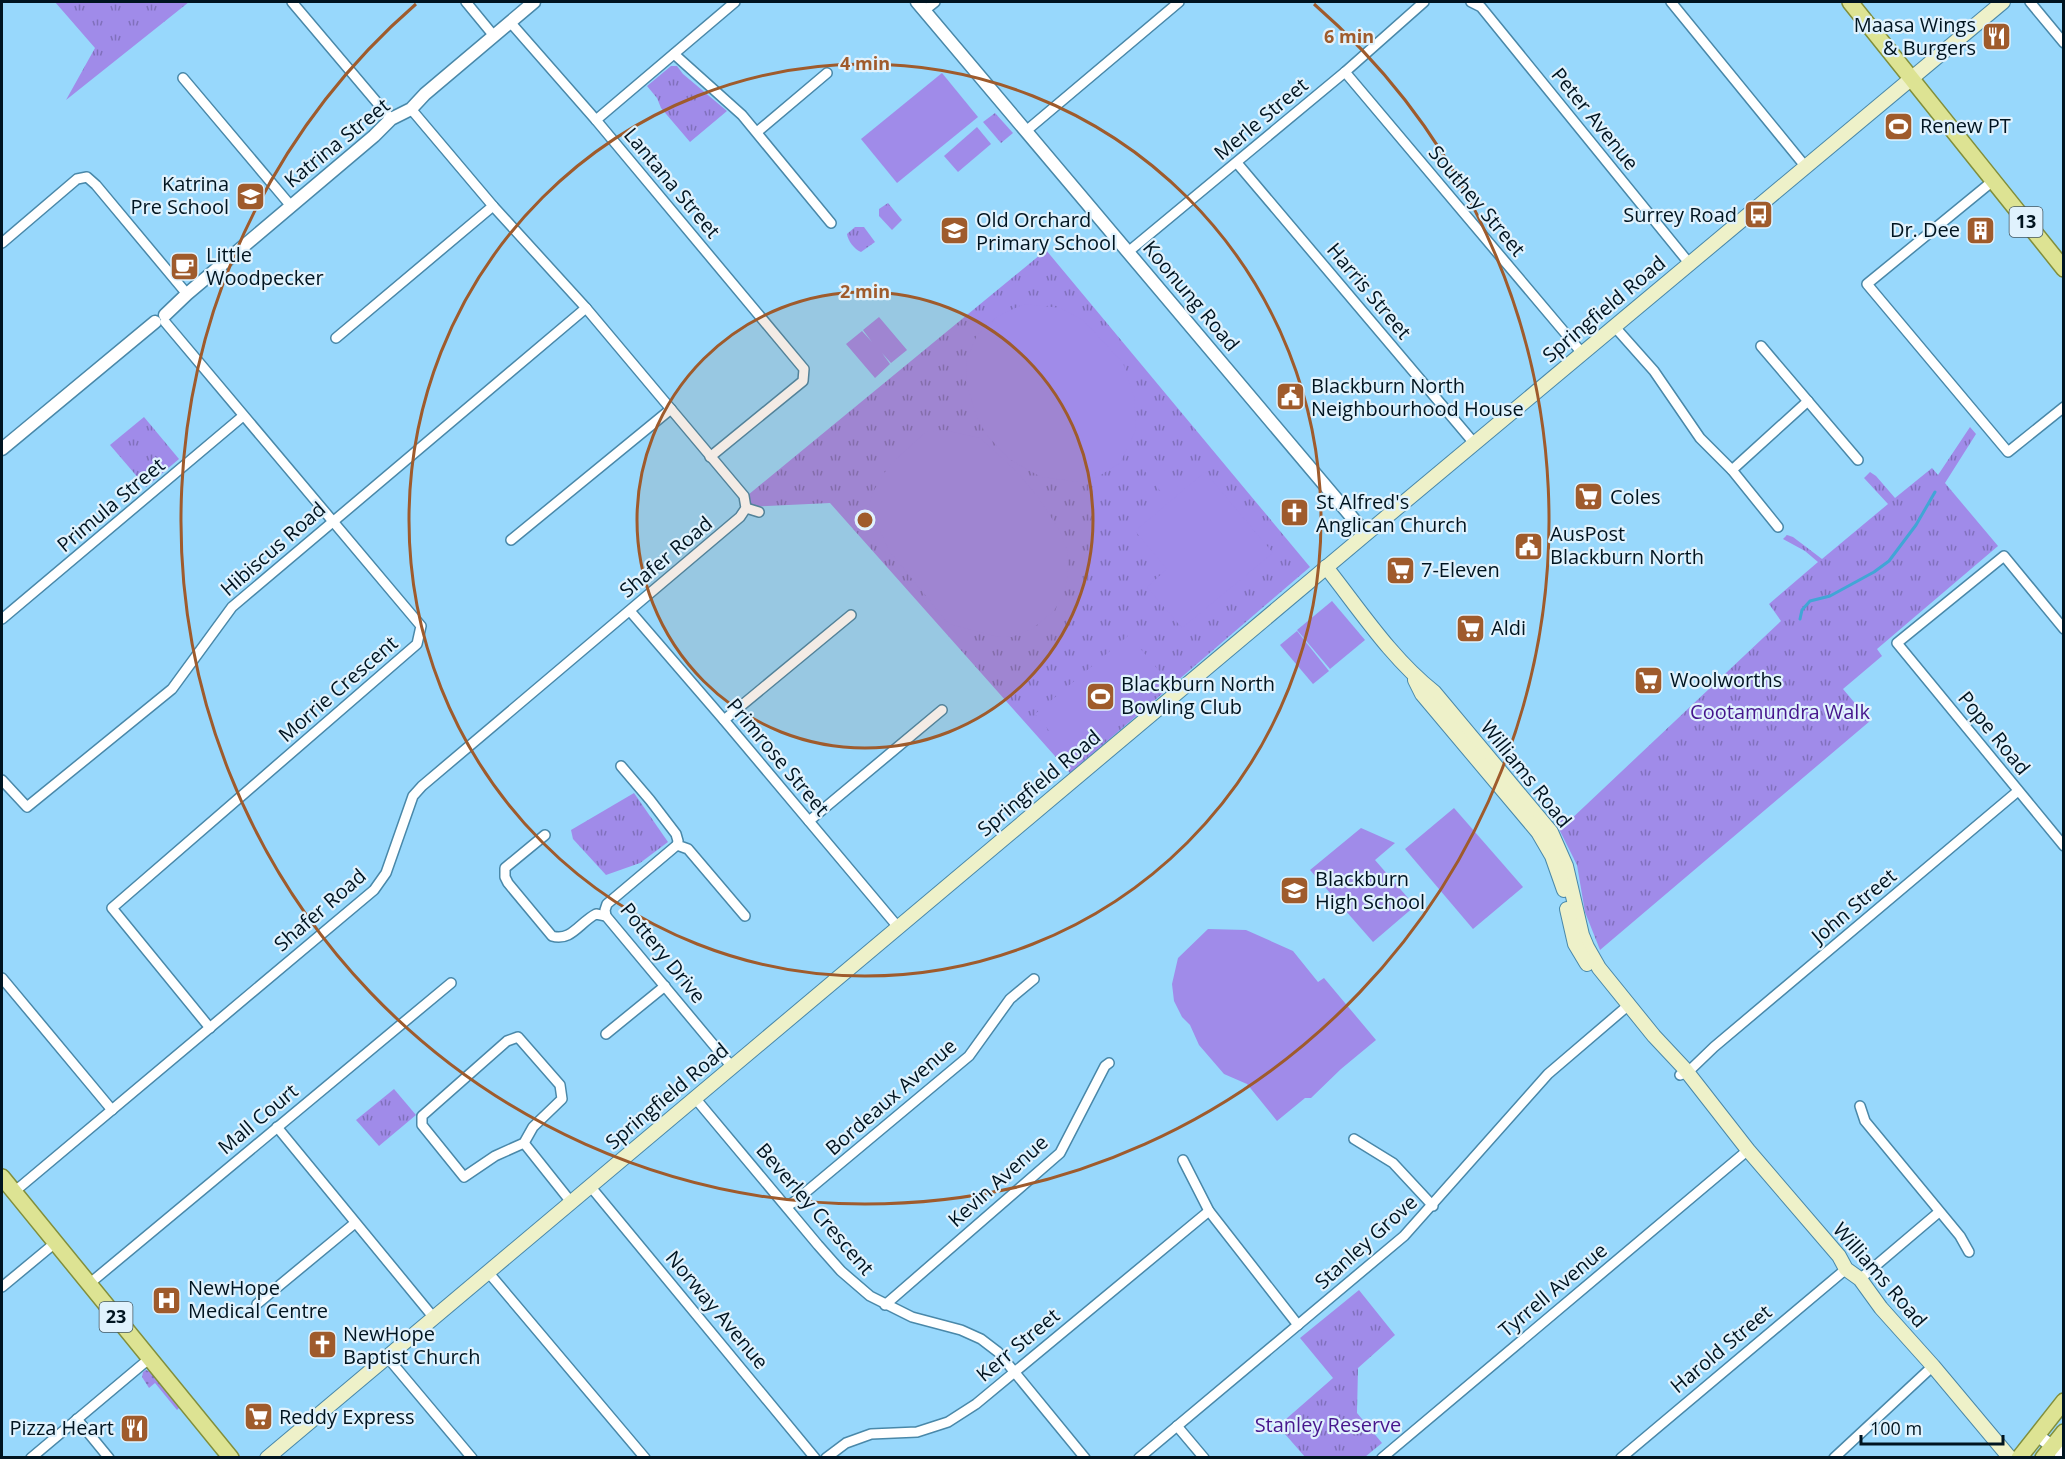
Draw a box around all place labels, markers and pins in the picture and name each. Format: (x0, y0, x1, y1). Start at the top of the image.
place label: Maasa Wings & Burgers (1854, 11, 1976, 61)
restaurant icon: Maasa Wings & Burgers (1981, 20, 2013, 52)
sports icon: Renew PT (1883, 110, 1915, 142)
place label: Renew PT (1920, 112, 2011, 139)
place label: Katrina Pre School (130, 170, 229, 220)
school or university icon: Katrina Pre School (234, 180, 266, 212)
bus stop icon: Surrey Road (1742, 199, 1774, 231)
place label: Surrey Road (1623, 201, 1737, 228)
place label: Old Orchard Primary School (976, 206, 1116, 256)
building icon: Dr. Dee (1965, 214, 1997, 246)
school or university icon: Old Orchard Primary School (939, 215, 971, 247)
place label: Dr. Dee (1890, 216, 1960, 243)
place label: Little Woodpecker (206, 241, 324, 291)
cafe icon: Little Woodpecker (169, 250, 201, 282)
place label: Blackburn North Neighbourhood House (1311, 372, 1524, 422)
public building icon: Blackburn North Neighbourhood House (1274, 381, 1306, 413)
supermarket icon: Coles (1573, 481, 1605, 513)
place label: Coles (1610, 483, 1660, 510)
place label: St Alfred's Anglican Church (1316, 488, 1467, 538)
church icon: St Alfred's Anglican Church (1279, 497, 1311, 529)
centre of rings (855, 510, 875, 530)
place label: AusPost Blackburn North (1550, 520, 1704, 570)
public building icon: AusPost Blackburn North (1513, 530, 1545, 562)
supermarket icon: 7-Eleven (1384, 554, 1416, 586)
place label: 7-Eleven (1421, 556, 1500, 583)
supermarket icon: Aldi (1454, 612, 1486, 644)
place label: Aldi (1491, 614, 1526, 641)
supermarket icon: Woolworths (1633, 664, 1665, 696)
place label: Woolworths (1670, 666, 1782, 693)
place label: Blackburn North Bowling Club (1121, 670, 1275, 720)
sports icon: Blackburn North Bowling Club (1084, 680, 1116, 712)
place label: Blackburn High School (1315, 865, 1425, 915)
school or university icon: Blackburn High School (1278, 874, 1310, 906)
place label: NewHope Medical Centre (188, 1274, 328, 1324)
hospital icon: NewHope Medical Centre (151, 1284, 183, 1316)
place label: NewHope Baptist Church (343, 1320, 480, 1370)
church icon: NewHope Baptist Church (306, 1329, 338, 1361)
supermarket icon: Reddy Express (242, 1401, 274, 1433)
place label: Reddy Express (279, 1403, 415, 1430)
restaurant icon: Pizza Heart (119, 1412, 151, 1444)
place label: Pizza Heart (9, 1414, 114, 1441)

